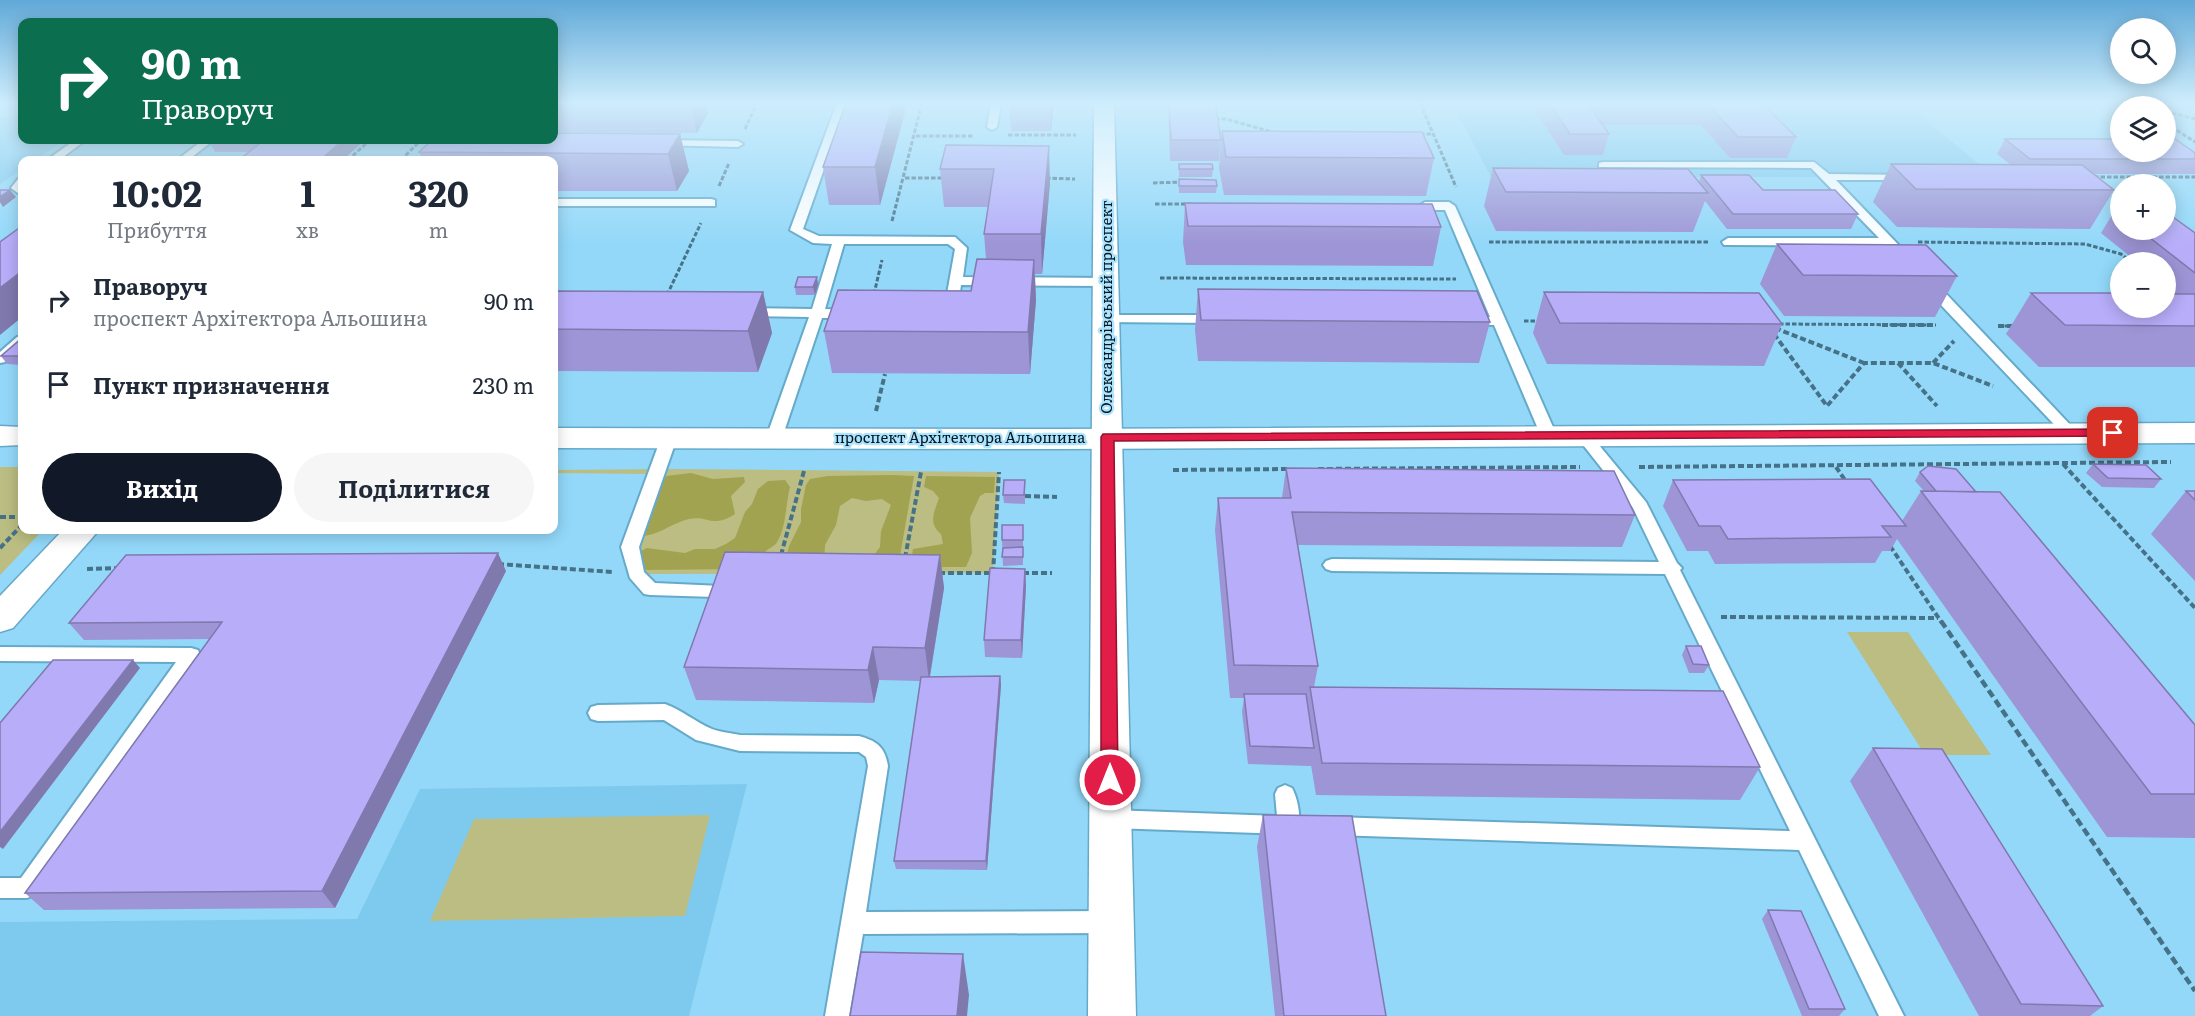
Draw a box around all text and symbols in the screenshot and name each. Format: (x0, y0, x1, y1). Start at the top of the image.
map controls (2110, 18, 2176, 318)
button: search (2110, 18, 2176, 84)
text: 90 m (141, 30, 241, 92)
icon: right (42, 42, 120, 120)
text: Праворуч (141, 87, 274, 127)
button: layers (2110, 96, 2176, 162)
text: 10:02 (112, 165, 202, 218)
text: 1 (300, 165, 315, 218)
text: 320 (408, 165, 469, 218)
button: + (2110, 174, 2176, 240)
street label: Олександрівський проспект (1094, 200, 1117, 414)
text: Прибуття (107, 214, 207, 244)
text: хв (296, 214, 319, 244)
text: m (429, 214, 448, 244)
button: − (2110, 252, 2176, 318)
text: Праворуч (93, 269, 208, 302)
icon: right (42, 284, 75, 317)
text: 90 m (484, 284, 534, 317)
text: проспект Архітектора Альошина (93, 302, 427, 332)
icon: arrive (42, 368, 75, 401)
text: Пункт призначення (93, 368, 330, 401)
text: 230 m (472, 368, 534, 401)
pin (2087, 407, 2138, 458)
icon: arrive (2096, 416, 2129, 449)
street label: проспект Архітектора Альошина (835, 425, 1086, 448)
button: Вихід (42, 453, 282, 522)
button: Поділитися (294, 453, 534, 522)
position arrow (1078, 748, 1142, 812)

